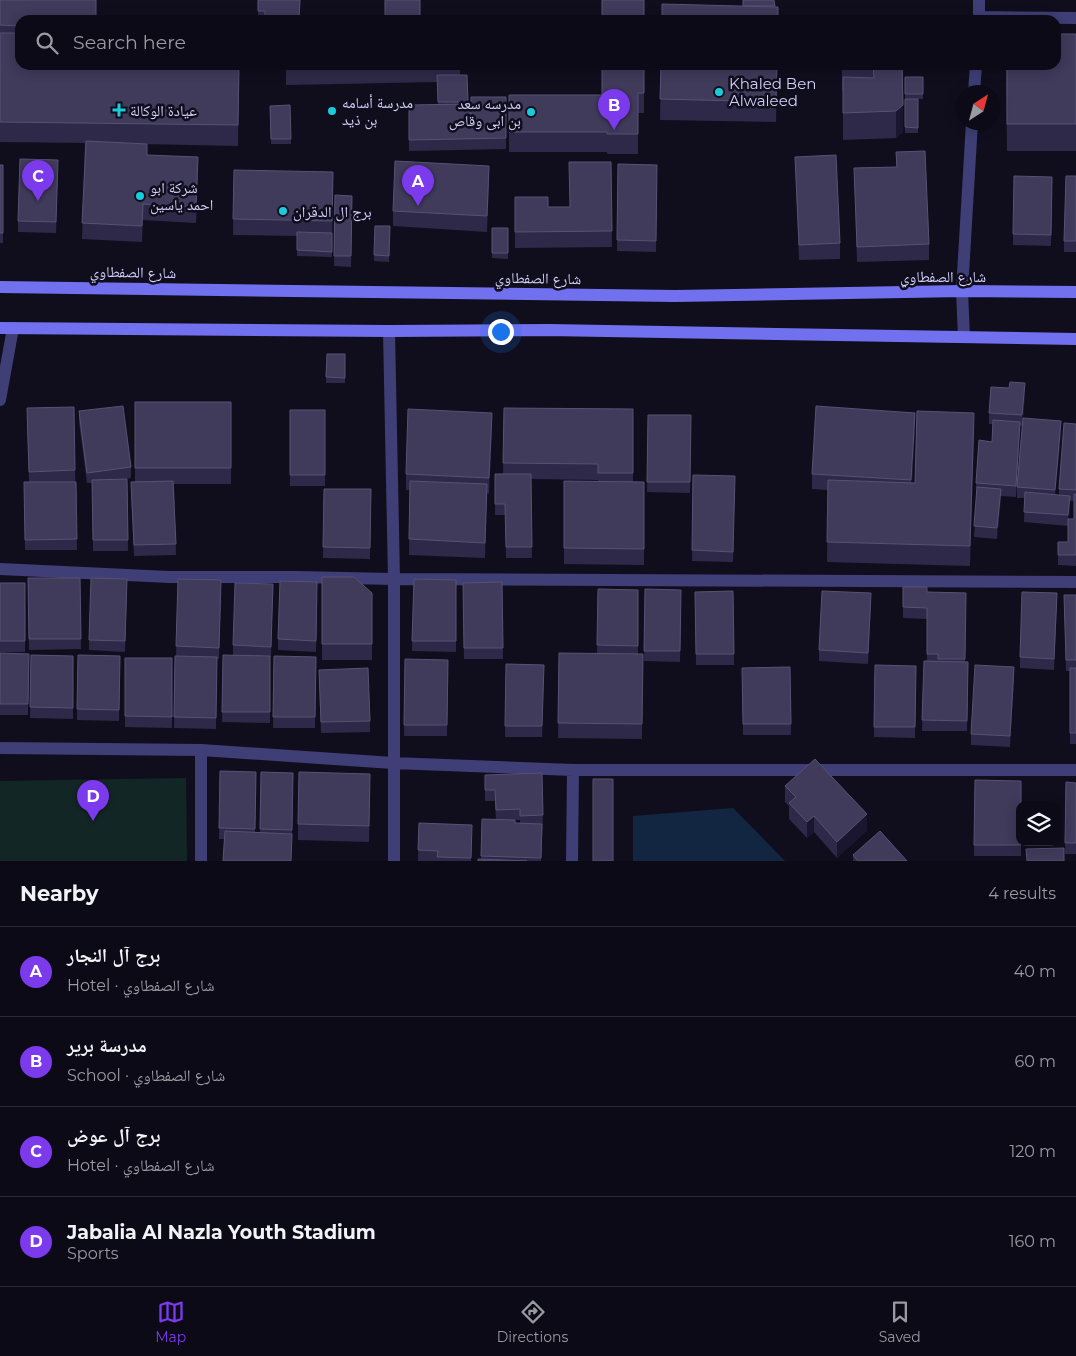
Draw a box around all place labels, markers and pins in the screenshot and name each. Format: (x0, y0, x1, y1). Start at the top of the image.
place label: Khaled Ben Alwaleed (729, 74, 816, 110)
marker: Khaled Ben Alwaleed (713, 86, 725, 98)
pin: B (598, 89, 630, 130)
place label: مدرسة أسامه بن ذيد (342, 93, 413, 130)
place label: مدرسه سعد بن ابى وقاص (449, 94, 521, 131)
place label: عيادة الوكالة (130, 101, 197, 120)
marker: عيادة الوكالة (112, 103, 126, 117)
marker: مدرسة أسامه بن ذيد (326, 105, 338, 117)
marker: مدرسه سعد بن ابى وقاص (525, 106, 537, 118)
pin: C (22, 160, 54, 201)
pin: A (402, 165, 434, 206)
place label: شركة ابو احمد ياسين (150, 178, 213, 215)
marker: شركة ابو احمد ياسين (134, 190, 146, 202)
place label: برج ال الدقران (293, 202, 372, 222)
marker: برج ال الدقران (277, 205, 289, 217)
pin: D (77, 780, 109, 821)

